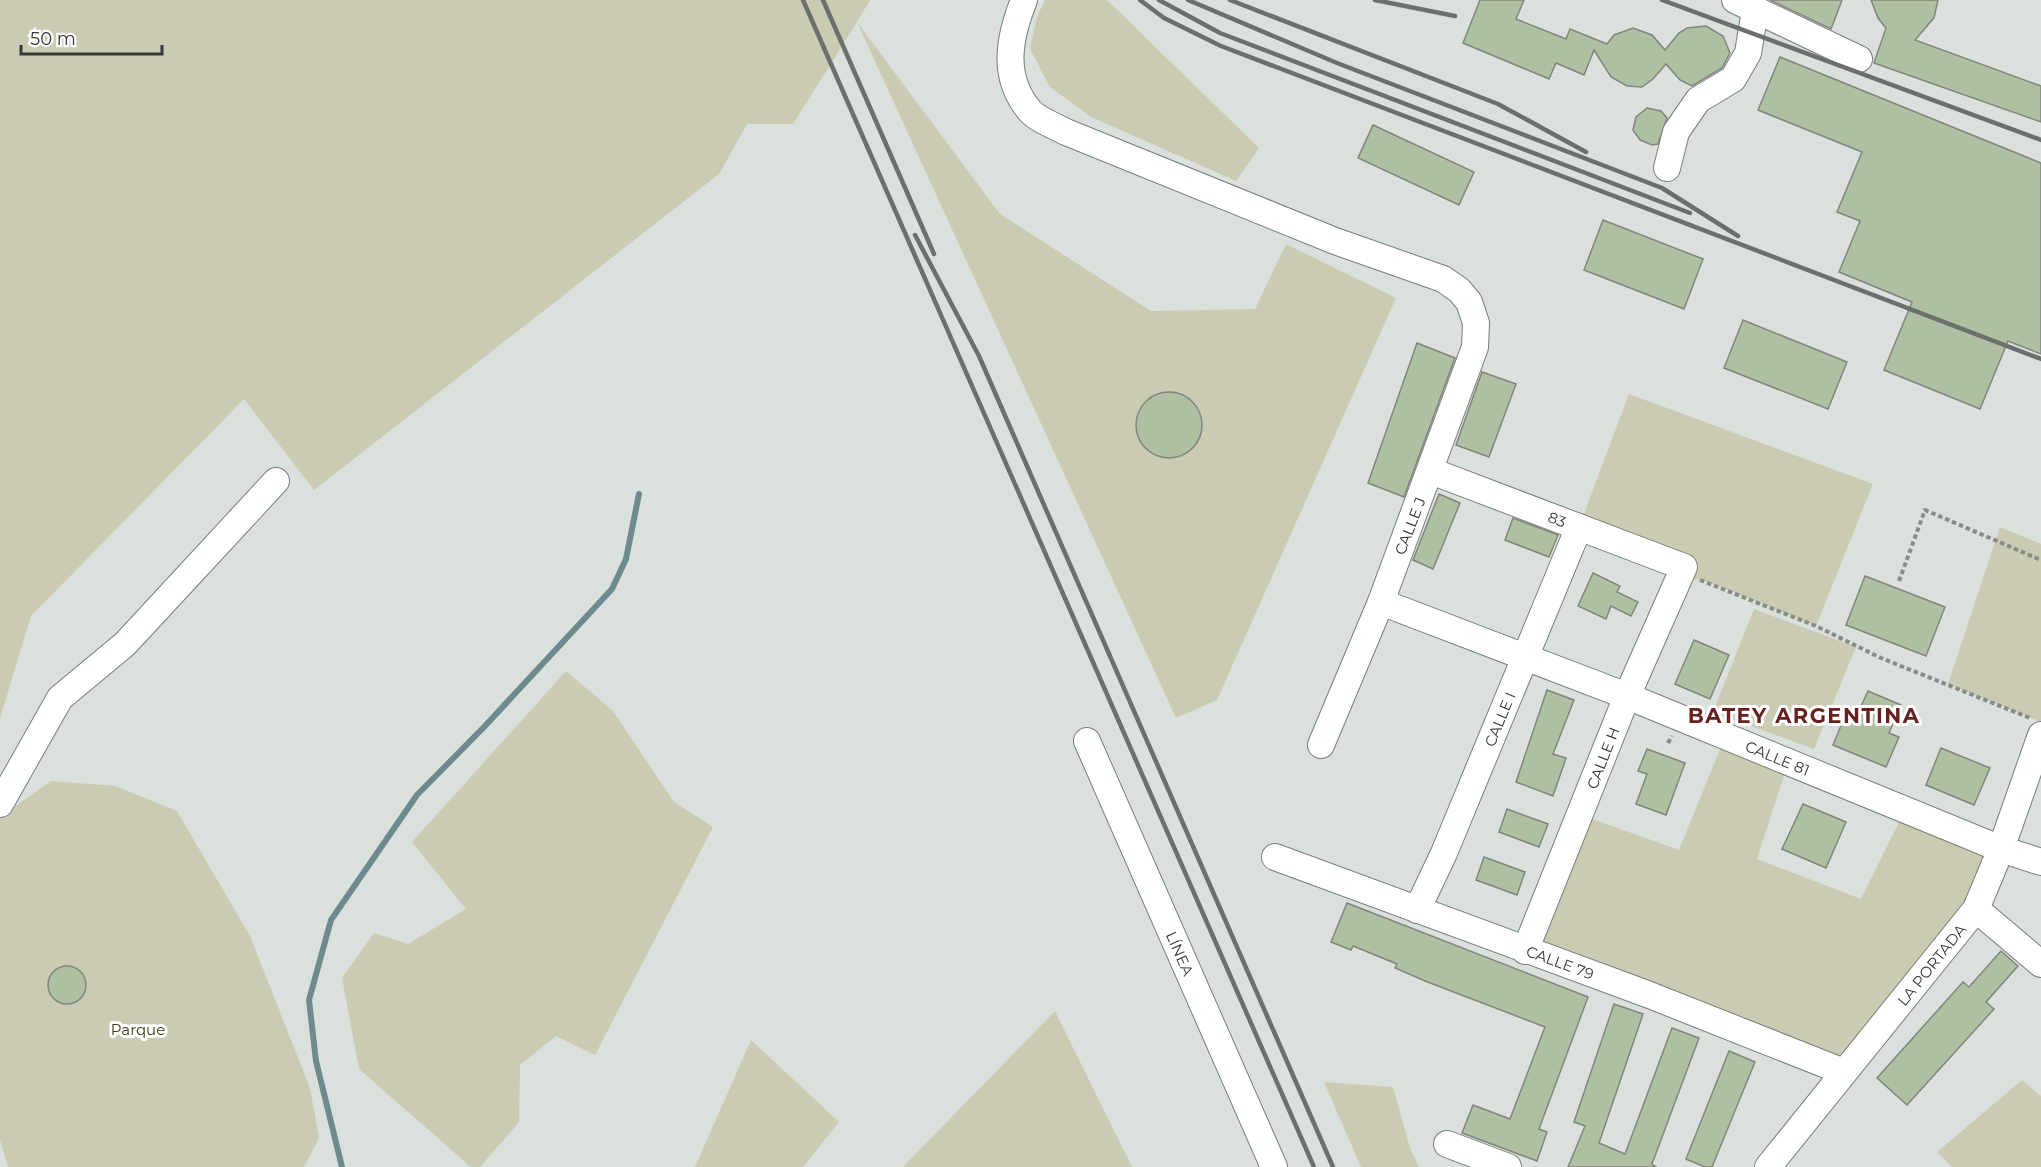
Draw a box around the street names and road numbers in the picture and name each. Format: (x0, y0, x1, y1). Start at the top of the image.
street label: CALLE J (1390, 494, 1430, 558)
street label: 83 (1545, 507, 1569, 531)
street label: CALLE I (1480, 689, 1519, 749)
street label: CALLE H (1582, 724, 1624, 792)
street label: CALLE 81 (1743, 736, 1813, 779)
street label: LA PORTADA (1893, 920, 1970, 1009)
street label: LÍNEA (1162, 928, 1198, 979)
street label: CALLE 79 (1524, 941, 1597, 983)

